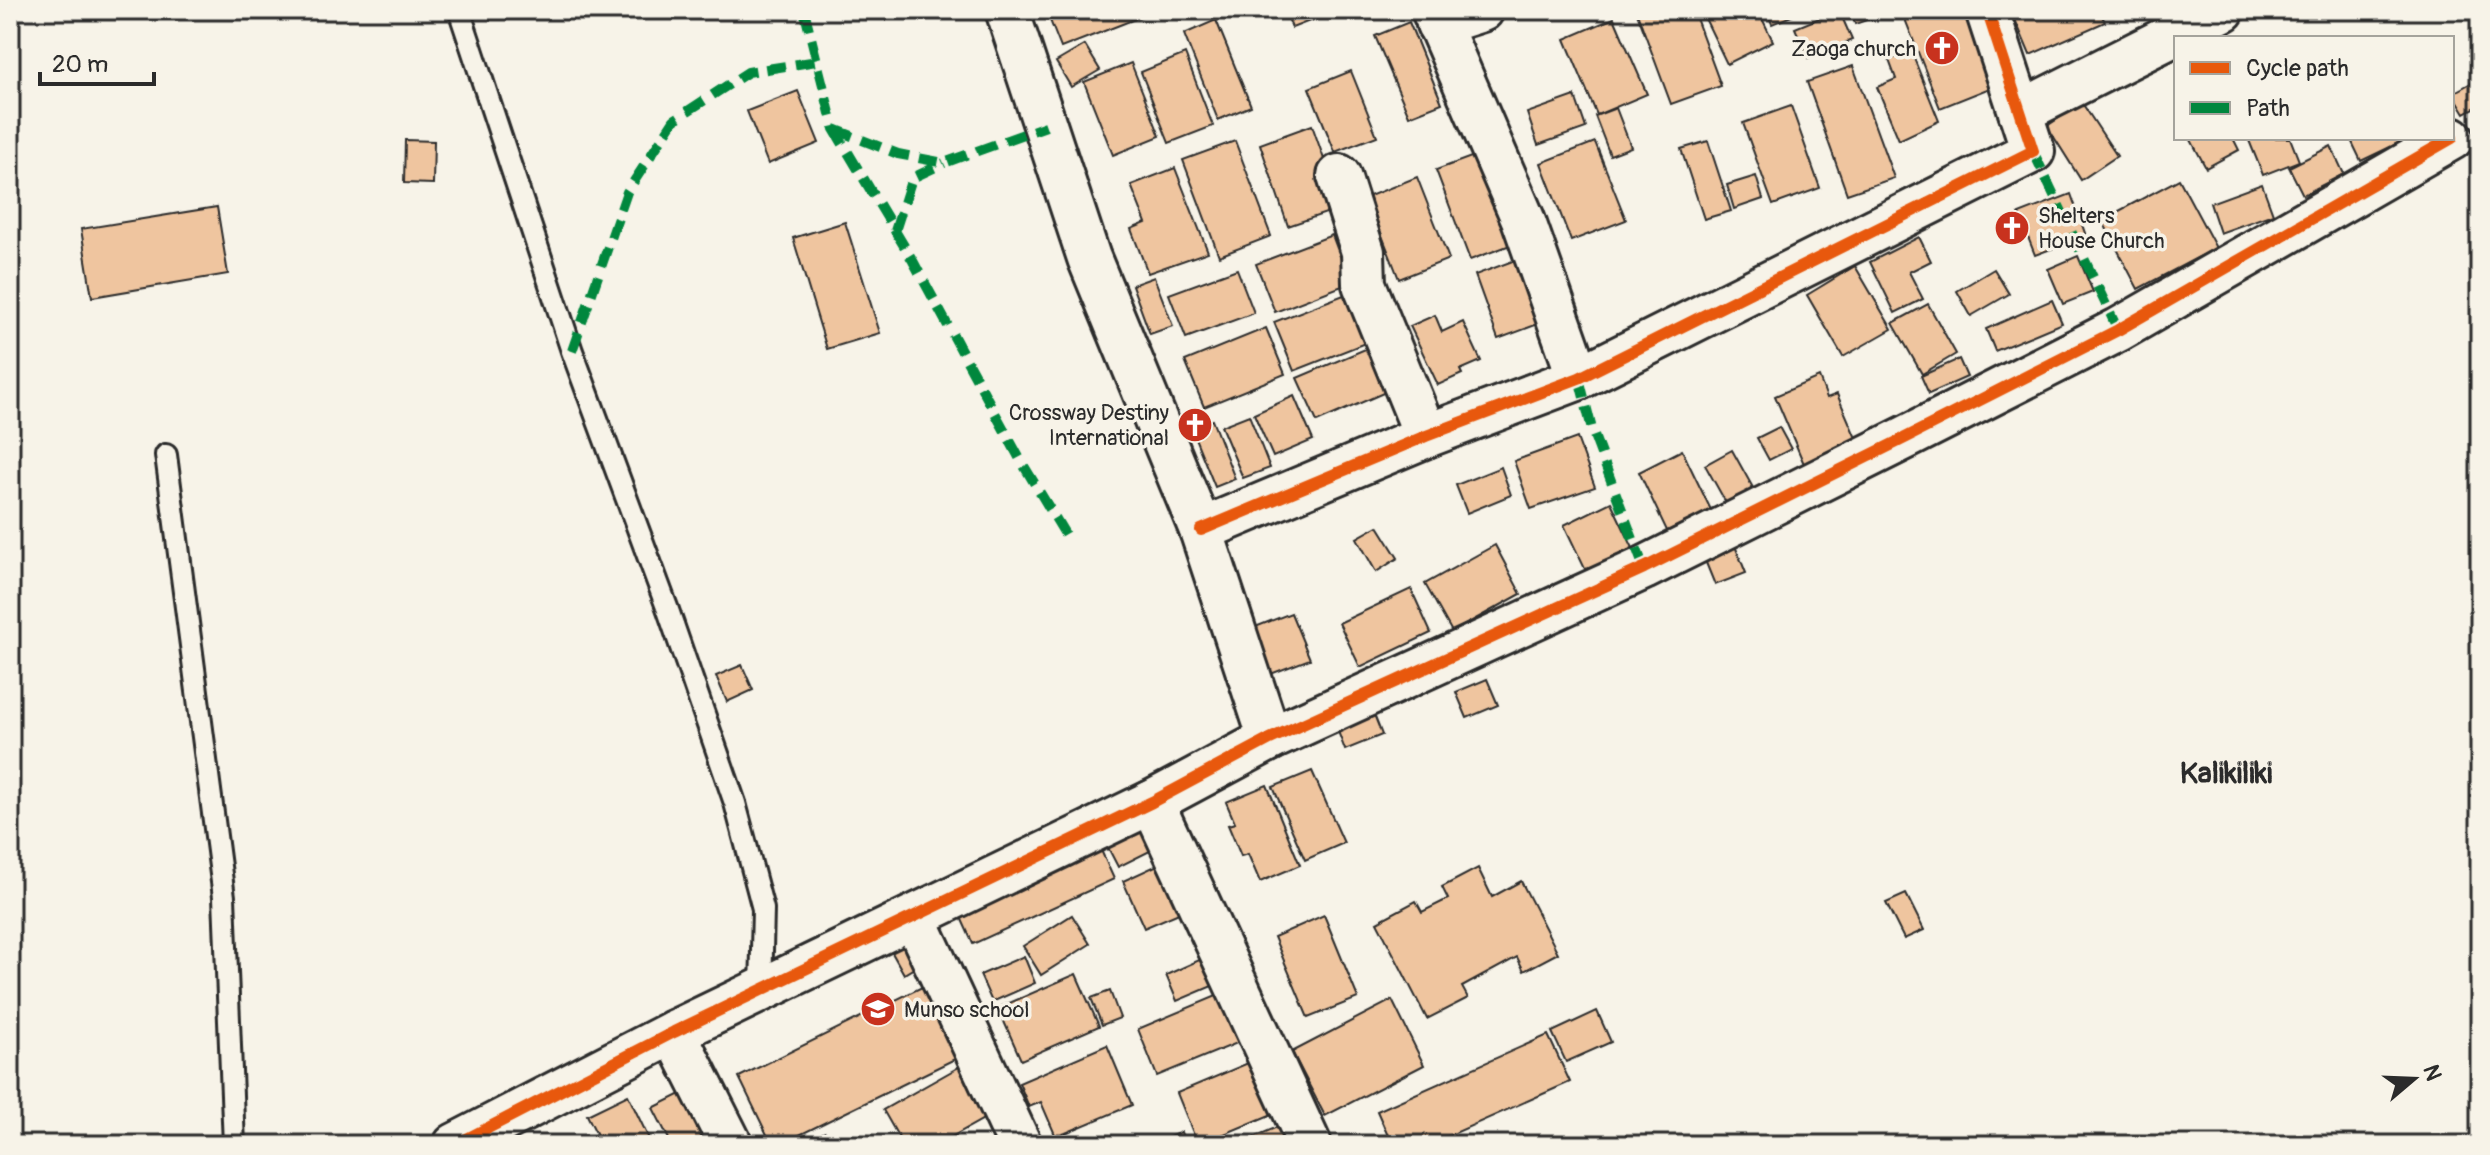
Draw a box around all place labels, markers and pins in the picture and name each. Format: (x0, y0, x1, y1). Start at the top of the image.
church icon: Zaoga church (1923, 29, 1961, 67)
place label: Zaoga church (1791, 35, 1916, 63)
place label: Shelters House Church (2038, 202, 2165, 255)
church icon: Shelters House Church (1993, 209, 2031, 247)
place label: Crossway Destiny International (1009, 399, 1169, 452)
church icon: Crossway Destiny International (1176, 406, 1214, 444)
school or university icon: Munso school (859, 990, 897, 1028)
place label: Munso school (904, 996, 1030, 1024)

